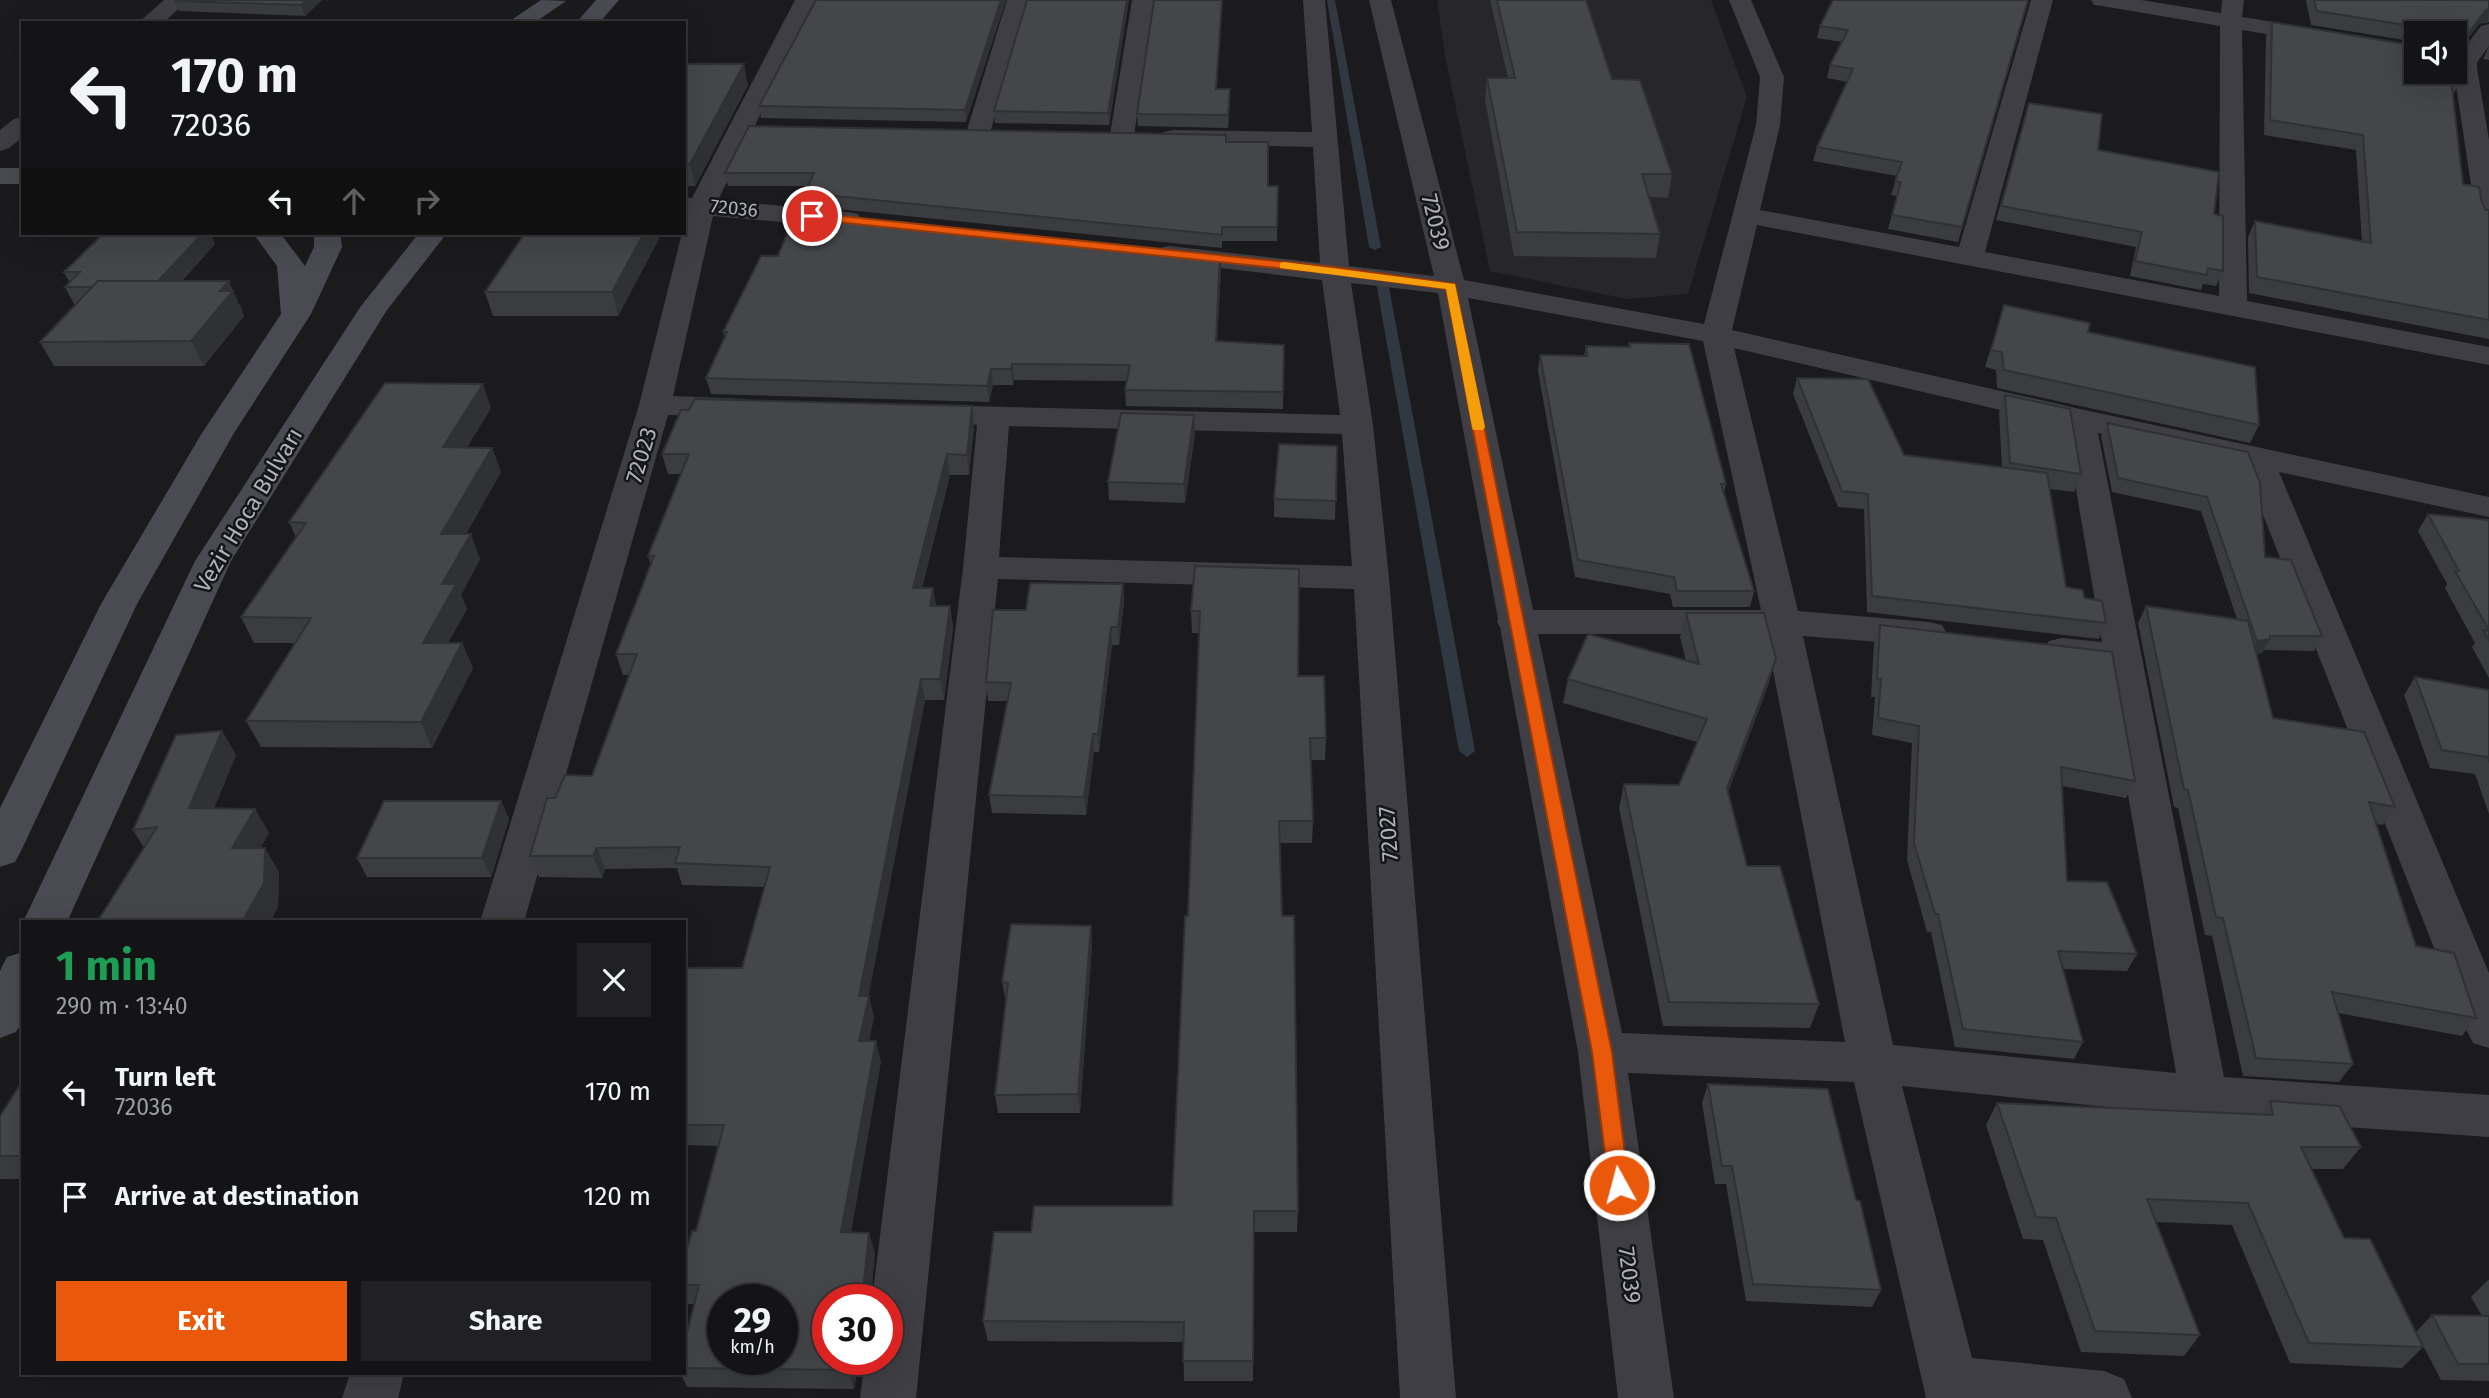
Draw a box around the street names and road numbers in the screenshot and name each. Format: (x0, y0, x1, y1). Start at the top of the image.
street label: 72039 (1416, 191, 1456, 253)
street label: 72036 (709, 194, 759, 222)
street label: Vezir Hoca Bulvarı (188, 423, 308, 597)
street label: 72023 (619, 424, 663, 486)
street label: 72027 (1372, 805, 1404, 863)
street label: 72039 (1613, 1245, 1647, 1305)

